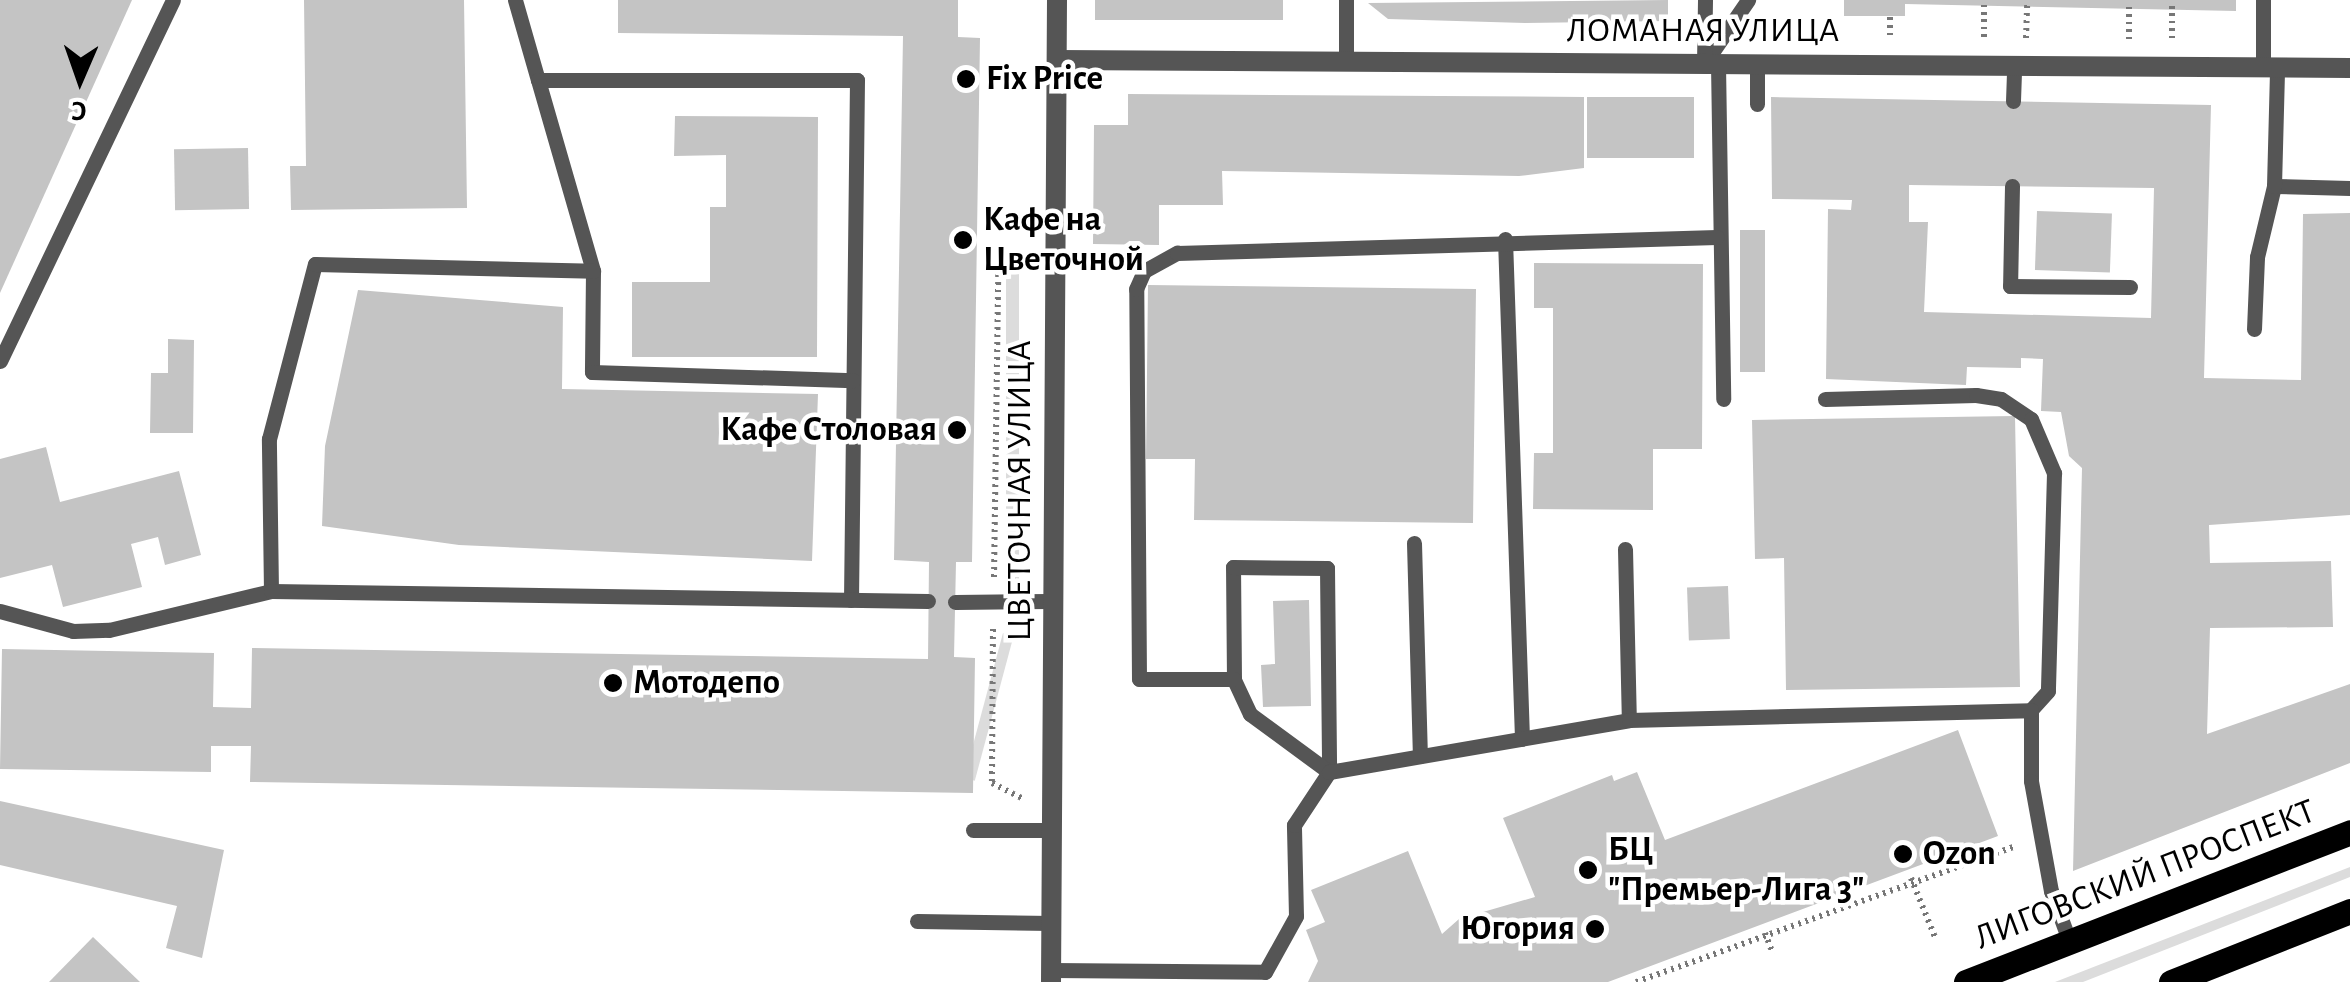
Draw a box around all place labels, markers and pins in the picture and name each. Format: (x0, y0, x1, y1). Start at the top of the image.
place label: Fix Price (986, 58, 1103, 100)
marker: Fix Price (955, 68, 977, 90)
place label: Кафе на Цветочной (983, 199, 1144, 281)
marker: Кафе на Цветочной (952, 229, 974, 251)
place label: Кафе Столовая (720, 409, 937, 451)
marker: Кафе Столовая (946, 419, 968, 441)
place label: Мотодепо (633, 662, 780, 704)
marker: Мотодепо (602, 672, 624, 694)
place label: БЦ "Премьер-Лига 3" (1608, 829, 1864, 911)
place label: Ozon (1923, 833, 1996, 875)
marker: Ozon (1892, 843, 1914, 865)
marker: БЦ "Премьер-Лига 3" (1577, 859, 1599, 881)
place label: Югория (1460, 908, 1575, 950)
marker: Югория (1584, 918, 1606, 940)

